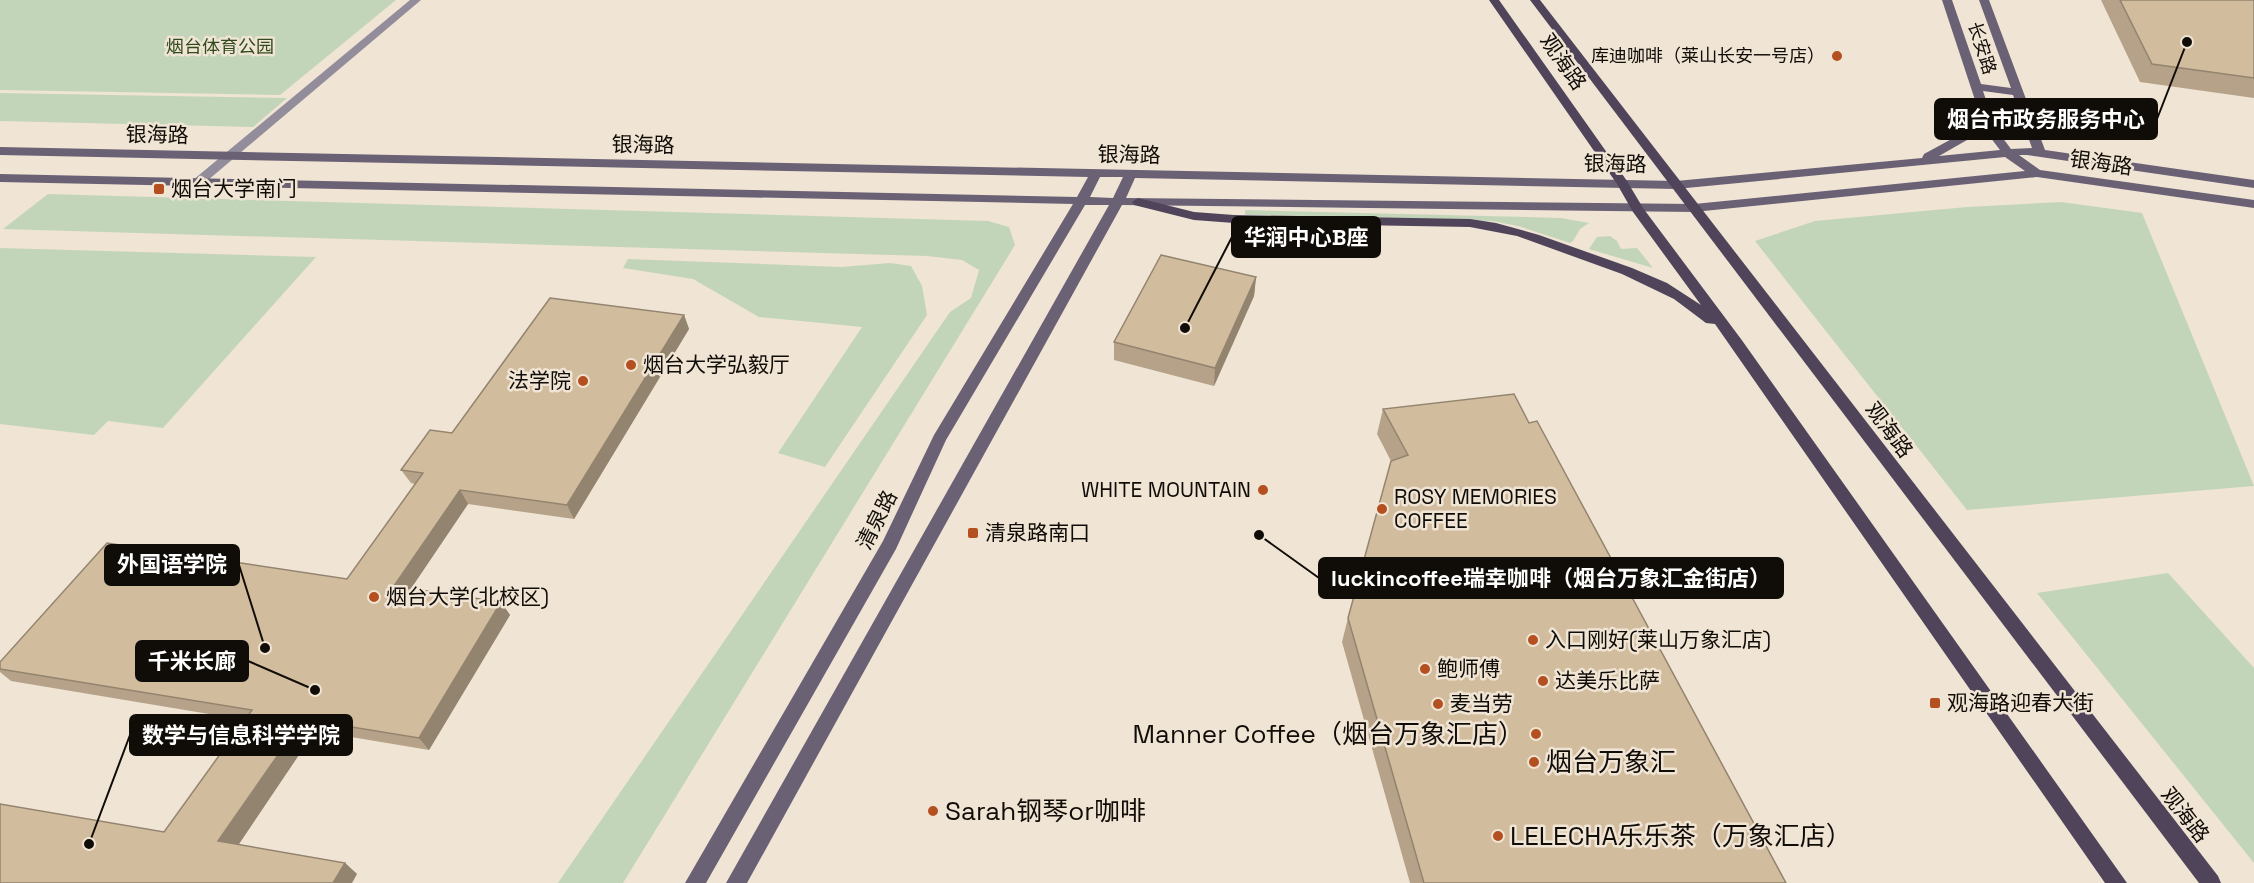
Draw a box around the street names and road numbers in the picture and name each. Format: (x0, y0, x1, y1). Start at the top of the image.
street label: 长安路 (1963, 19, 2002, 77)
street label: 观海路 (1534, 28, 1593, 95)
street label: 银海路 (125, 120, 189, 149)
street label: 银海路 (611, 130, 675, 159)
street label: 银海路 (1097, 140, 1161, 169)
street label: 银海路 (2068, 145, 2134, 180)
street label: 银海路 (1583, 149, 1647, 178)
street label: 观海路 (1860, 396, 1919, 463)
street label: 清泉路 (850, 486, 903, 554)
street label: 观海路 (2155, 782, 2215, 848)

